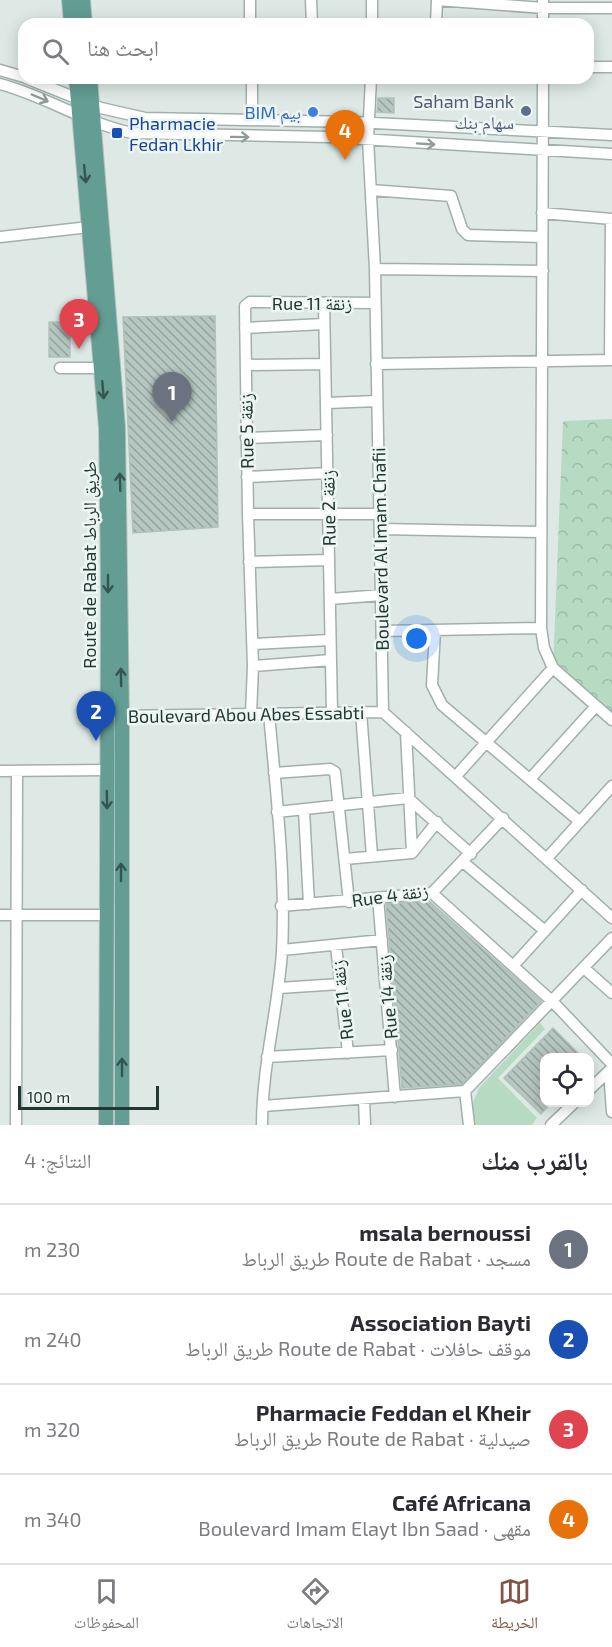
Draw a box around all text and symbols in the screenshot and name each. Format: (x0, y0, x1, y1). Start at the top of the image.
search box (18, 18, 594, 84)
text: ابحث هنا (87, 34, 159, 60)
icon: search (39, 35, 72, 68)
place label: Saham Bank سهام بنك (413, 90, 514, 135)
one-way arrow (31, 93, 49, 104)
place label: BIM بيم (244, 101, 301, 125)
marker: Saham Bank سهام بنك (519, 104, 533, 118)
marker: BIM بيم (306, 105, 320, 119)
pin: 4 (326, 110, 364, 160)
place label: Pharmacie Fedan Lkhir (129, 112, 223, 155)
marker: Pharmacie Fedan Lkhir (110, 126, 124, 140)
one-way arrow (229, 131, 249, 143)
one-way arrow (416, 139, 436, 150)
one-way arrow (80, 164, 91, 184)
street label: Rue 11 زنقة (272, 292, 352, 314)
pin: 3 (60, 300, 98, 349)
pin: 1 (152, 372, 192, 422)
one-way arrow (98, 379, 109, 399)
street label: Rue 5 زنقة (234, 393, 258, 469)
street label: Boulevard Al Imam Chafii (367, 447, 393, 651)
street label: Route de Rabat طريق الرباط (78, 461, 101, 669)
street label: Rue 2 زنقة (316, 470, 340, 546)
one-way arrow (114, 472, 126, 492)
one-way arrow (102, 574, 114, 594)
your location (402, 624, 431, 653)
one-way arrow (116, 667, 127, 687)
pin: 2 (76, 692, 116, 741)
street label: Boulevard Abou Abes Essabti (128, 701, 364, 727)
one-way arrow (101, 790, 113, 810)
one-way arrow (115, 862, 127, 882)
street label: Rue 4 زنقة (350, 879, 430, 911)
street label: Rue 14 زنقة (372, 954, 402, 1040)
street label: Rue 11 زنقة (326, 959, 358, 1041)
map controls (540, 1053, 594, 1107)
button: locate (540, 1053, 594, 1107)
one-way arrow (116, 1057, 128, 1077)
scale bar (18, 1083, 159, 1110)
text: 100 m (27, 1087, 70, 1106)
text: بالقرب منك (481, 1144, 588, 1175)
text: النتائج: 4 (24, 1148, 91, 1172)
text: msala bernoussi (359, 1219, 531, 1245)
text: 230 m (24, 1237, 80, 1261)
text: 1 (564, 1237, 573, 1261)
text: مسجد · Route de Rabat طريق الرباط (241, 1246, 531, 1270)
text: Association Bayti (350, 1309, 531, 1335)
text: 240 m (24, 1327, 82, 1351)
text: 2 (563, 1327, 574, 1351)
text: موقف حافلات · Route de Rabat طريق الرباط (185, 1336, 531, 1360)
text: Pharmacie Feddan el Kheir (256, 1399, 531, 1425)
text: 320 m (24, 1417, 80, 1441)
text: 3 (563, 1417, 574, 1441)
text: صيدلية · Route de Rabat طريق الرباط (234, 1426, 531, 1450)
text: Café Africana (392, 1489, 531, 1515)
text: 340 m (24, 1507, 81, 1531)
text: 4 (562, 1507, 575, 1531)
text: مقهى · Boulevard Imam Elayt Ibn Saad (198, 1516, 531, 1540)
tab: المحفوظات (74, 1575, 139, 1638)
tab: الاتجاهات (287, 1575, 343, 1638)
tab: الخريطة (491, 1575, 538, 1638)

